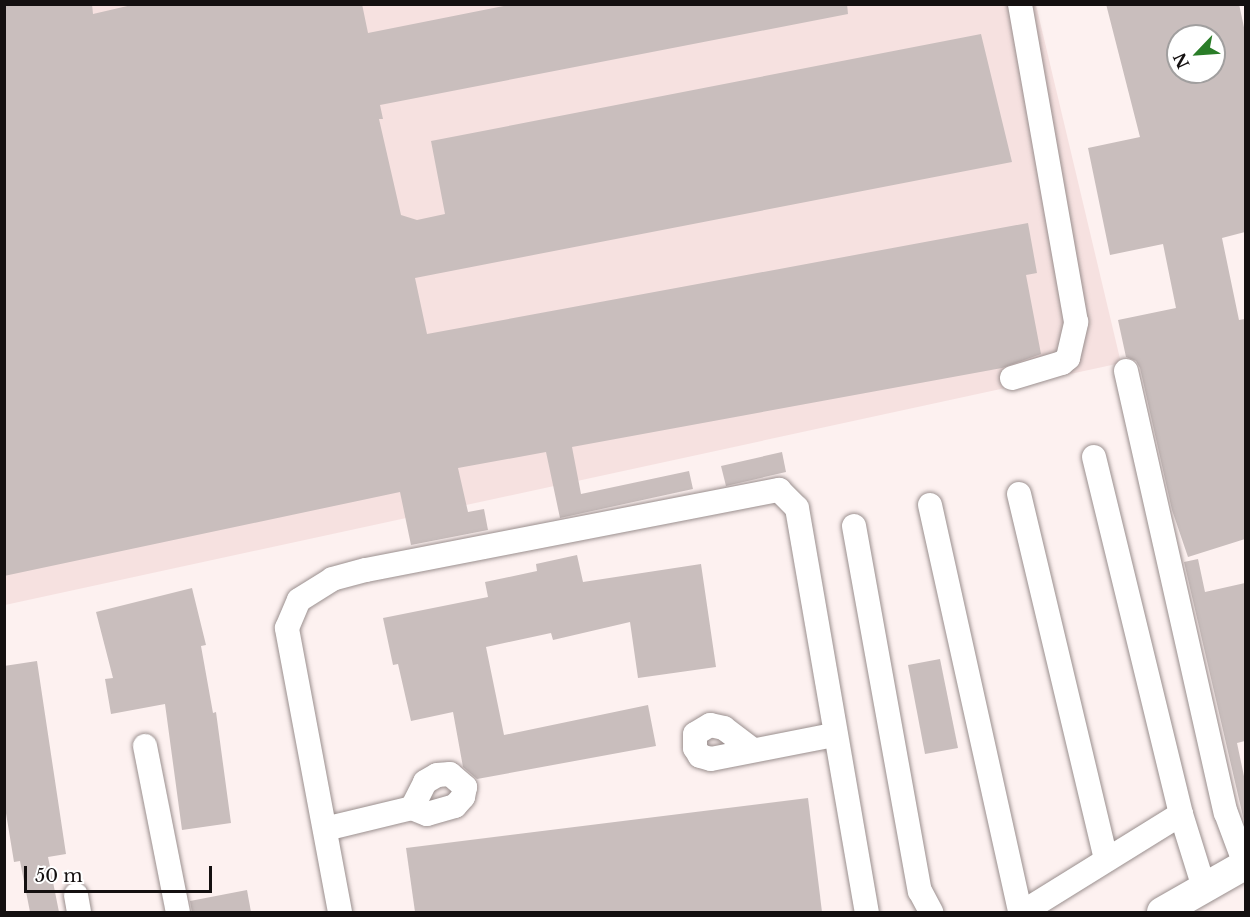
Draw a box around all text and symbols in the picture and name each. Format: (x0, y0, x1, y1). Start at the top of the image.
north arrow (1166, 24, 1226, 84)
text: N (1169, 50, 1194, 72)
scale bar (27, 854, 214, 892)
text: 50 m (35, 865, 83, 887)

